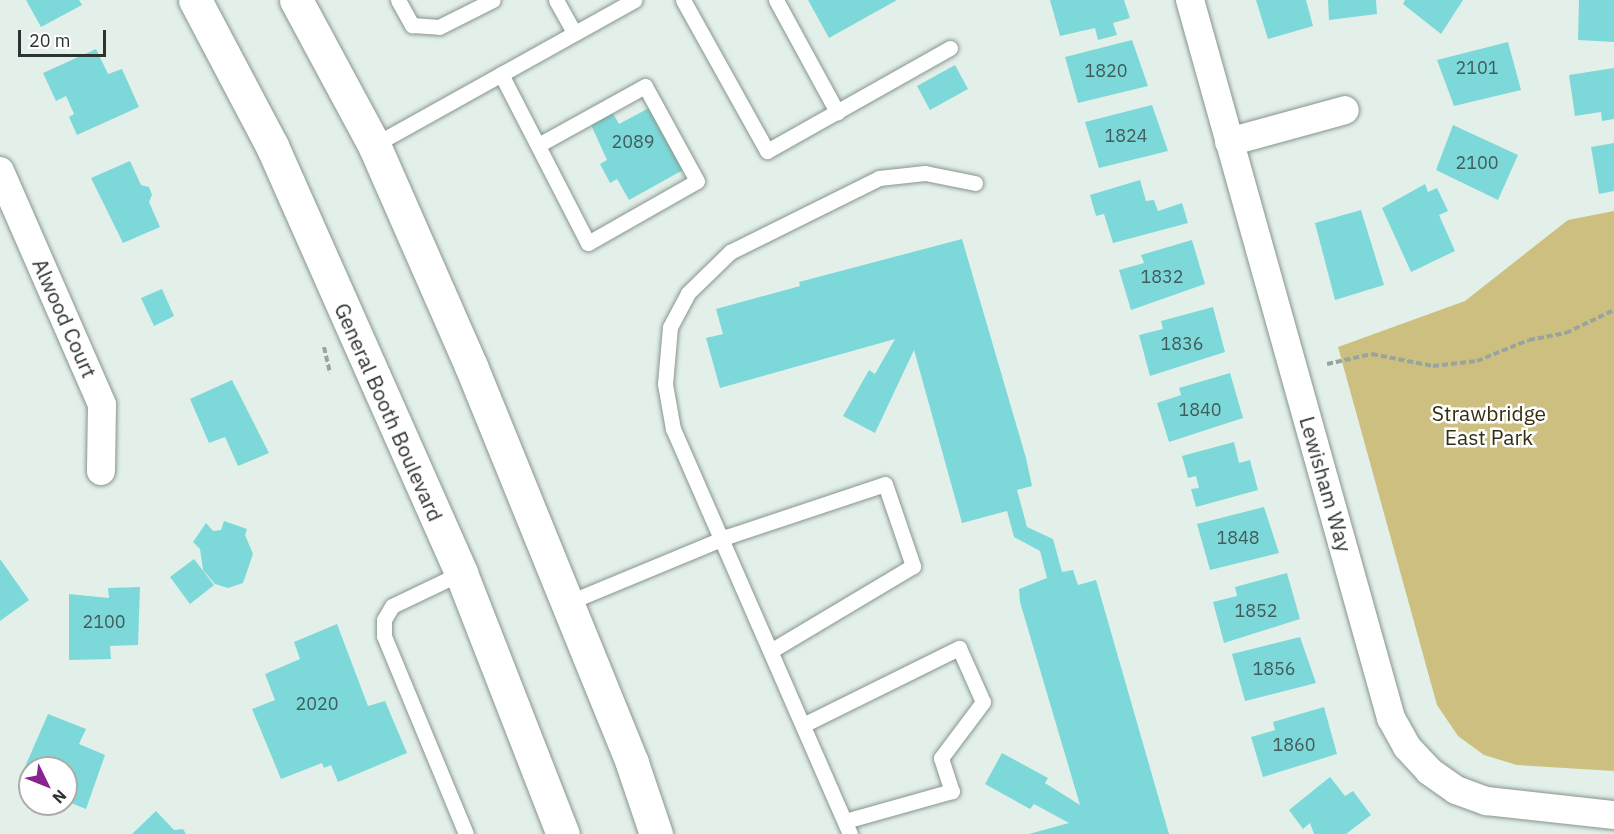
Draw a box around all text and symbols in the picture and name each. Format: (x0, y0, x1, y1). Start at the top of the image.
scale bar (21, 18, 110, 56)
text: 20 m (29, 29, 71, 52)
house number: 2101 (1455, 57, 1499, 79)
house number: 1820 (1084, 60, 1128, 82)
house number: 1824 (1104, 125, 1148, 147)
house number: 2089 (611, 131, 655, 153)
house number: 2100 (1455, 152, 1499, 174)
street label: Alwood Court (28, 255, 102, 381)
house number: 1832 (1140, 266, 1184, 288)
street label: General Booth Boulevard (329, 299, 449, 525)
house number: 1836 (1160, 333, 1204, 355)
house number: 1840 (1178, 399, 1222, 421)
park label: Strawbridge East Park (1432, 400, 1546, 450)
street label: Lewisham Way (1295, 413, 1357, 555)
house number: 1848 (1216, 527, 1260, 549)
house number: 1852 (1234, 600, 1278, 622)
house number: 2100 (82, 611, 126, 633)
house number: 1856 (1252, 658, 1296, 680)
house number: 2020 (295, 693, 339, 715)
house number: 1860 (1272, 734, 1316, 756)
north arrow (18, 756, 78, 816)
text: N (48, 786, 71, 808)

